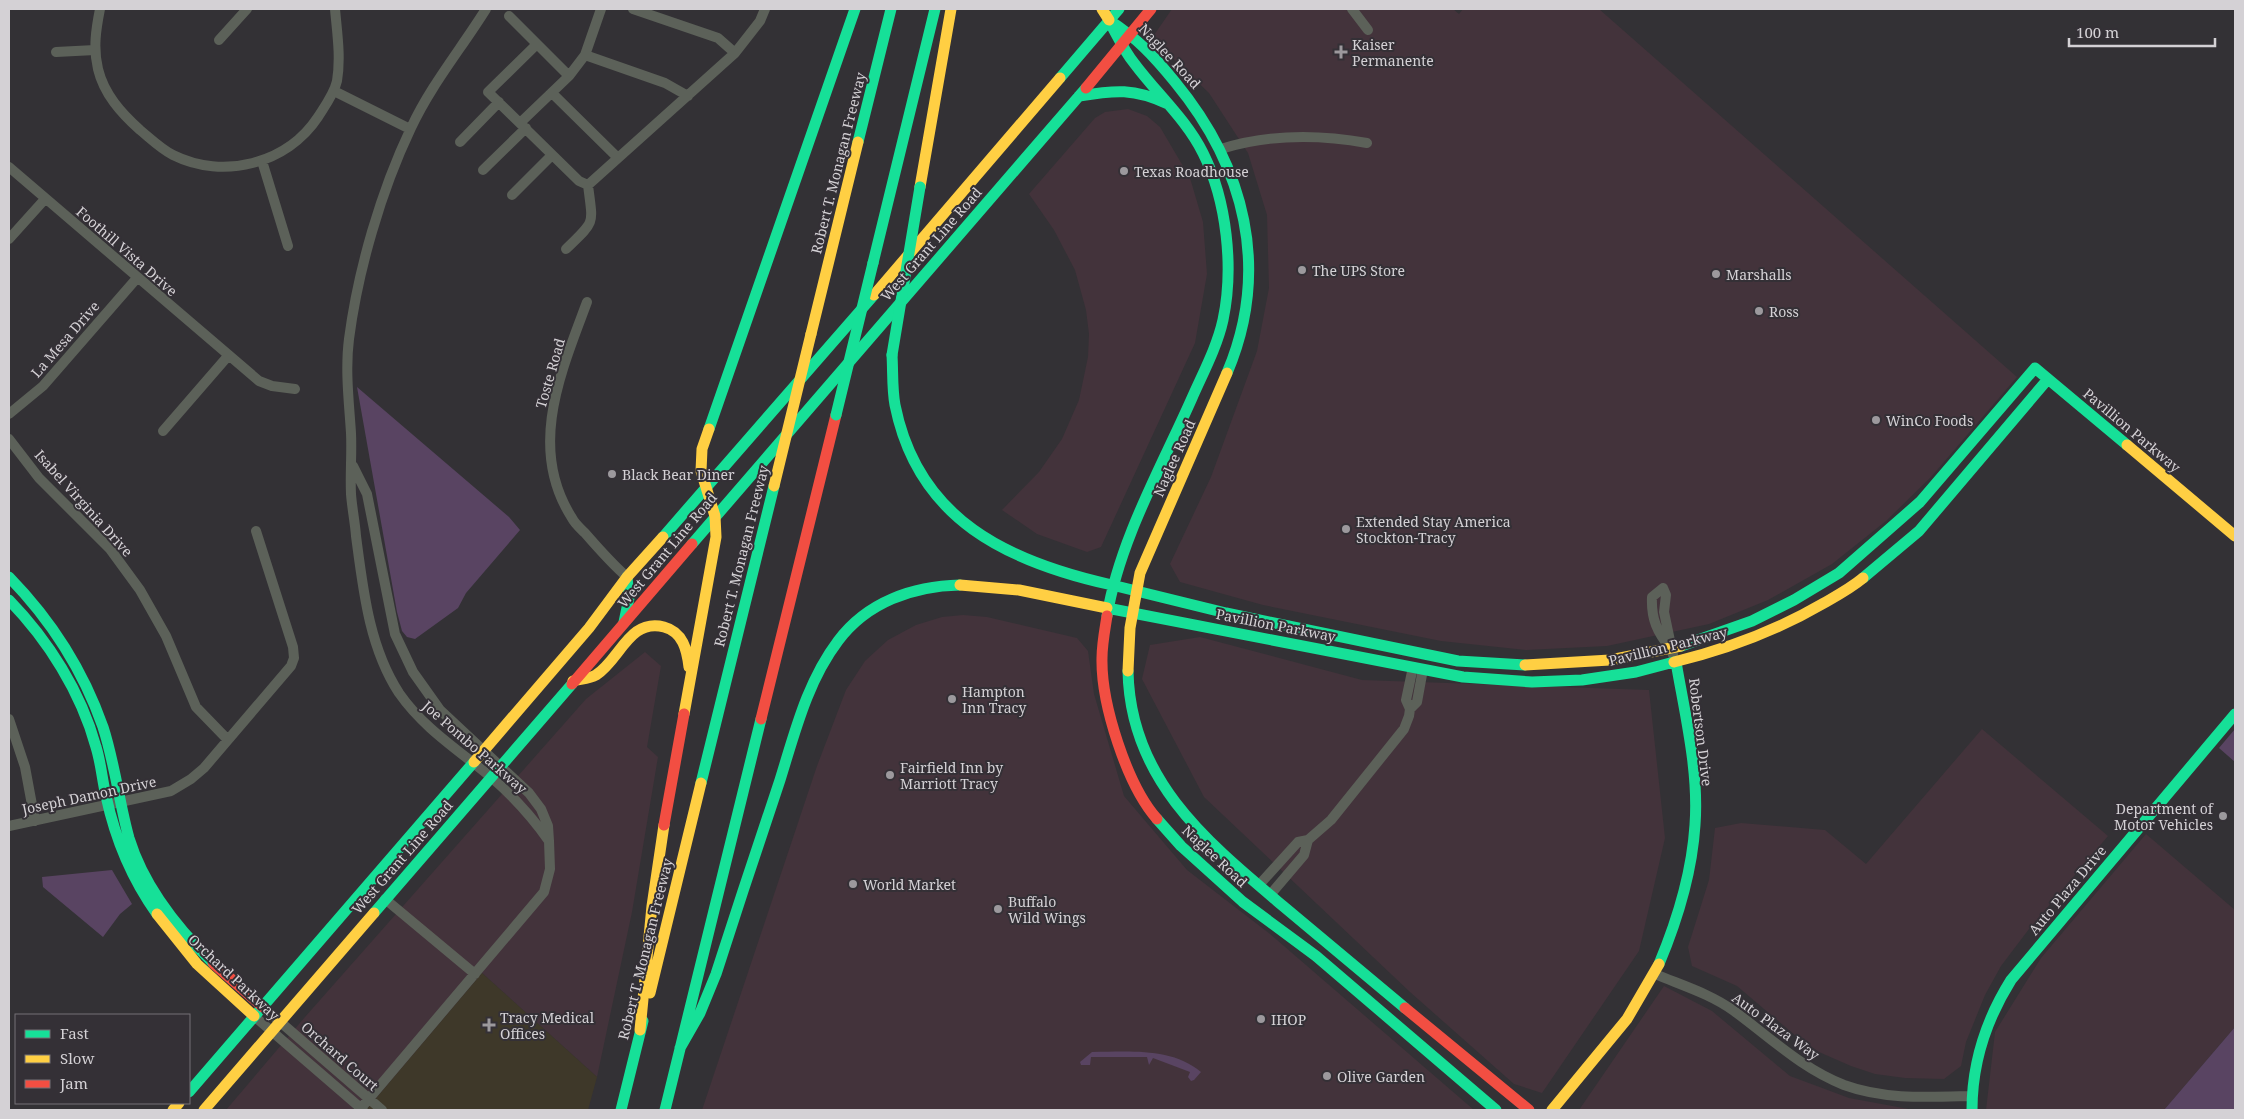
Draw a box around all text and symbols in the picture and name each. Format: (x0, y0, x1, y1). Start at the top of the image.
scale bar (2069, 15, 2215, 47)
street label: Naglee Road (1135, 19, 1205, 93)
text: 100 m (2076, 22, 2119, 42)
place label: Kaiser Permanente (1352, 35, 1434, 70)
marker: Kaiser Permanente (1334, 45, 1348, 59)
street label: Robert T. Monagan Freeway (806, 70, 870, 256)
place label: Texas Roadhouse (1134, 162, 1249, 181)
marker: Texas Roadhouse (1118, 165, 1130, 177)
street label: West Grant Line Road (876, 183, 986, 305)
street label: Foothill Vista Drive (72, 202, 182, 300)
place label: The UPS Store (1312, 261, 1405, 280)
marker: The UPS Store (1296, 264, 1308, 276)
place label: Marshalls (1726, 265, 1792, 284)
marker: Marshalls (1710, 268, 1722, 280)
street label: La Mesa Drive (26, 297, 104, 381)
place label: Ross (1769, 302, 1799, 321)
marker: Ross (1753, 305, 1765, 317)
street label: Toste Road (531, 335, 569, 410)
street label: Pavillion Parkway (2079, 384, 2185, 476)
place label: WinCo Foods (1886, 411, 1973, 430)
marker: WinCo Foods (1870, 414, 1882, 426)
street label: Naglee Road (1148, 416, 1200, 500)
street label: Isabel Virginia Drive (31, 445, 137, 561)
street label: Robert T. Monagan Freeway (709, 463, 773, 649)
place label: Black Bear Diner (622, 465, 735, 484)
marker: Black Bear Diner (606, 468, 618, 480)
street label: West Grant Line Road (613, 488, 721, 612)
place label: Extended Stay America Stockton-Tracy (1356, 512, 1511, 547)
marker: Extended Stay America Stockton-Tracy (1340, 523, 1352, 535)
street label: Pavillion Parkway (1215, 604, 1338, 646)
street label: Pavillion Parkway (1607, 622, 1729, 670)
street label: Robertson Drive (1685, 677, 1717, 787)
place label: Hampton Inn Tracy (962, 682, 1027, 717)
marker: Hampton Inn Tracy (946, 693, 958, 705)
street label: Joe Pombo Parkway (418, 696, 531, 798)
place label: Fairfield Inn by Marriott Tracy (900, 758, 1003, 793)
marker: Fairfield Inn by Marriott Tracy (884, 769, 896, 781)
street label: Joseph Damon Drive (19, 771, 158, 819)
street label: West Grant Line Road (347, 796, 457, 918)
place label: Department of Motor Vehicles (2114, 799, 2215, 834)
marker: Department of Motor Vehicles (2217, 810, 2229, 822)
street label: Naglee Road (1178, 821, 1252, 891)
street label: Auto Plaza Drive (2024, 841, 2110, 939)
street label: Robert T. Monagan Freeway (613, 856, 677, 1042)
place label: World Market (863, 875, 956, 894)
marker: World Market (847, 878, 859, 890)
place label: Buffalo Wild Wings (1008, 892, 1086, 927)
marker: Buffalo Wild Wings (992, 903, 1004, 915)
street label: Orchard Parkway (184, 930, 284, 1024)
street label: Auto Plaza Way (1728, 988, 1824, 1064)
place label: Tracy Medical Offices (500, 1008, 595, 1043)
place label: IHOP (1271, 1010, 1306, 1029)
marker: IHOP (1255, 1013, 1267, 1025)
legend (15, 1014, 190, 1104)
street label: Orchard Court (297, 1017, 383, 1095)
marker: Tracy Medical Offices (482, 1018, 496, 1032)
text: Fast (60, 1023, 89, 1043)
text: Slow (60, 1048, 94, 1068)
place label: Olive Garden (1337, 1067, 1425, 1086)
marker: Olive Garden (1321, 1070, 1333, 1082)
text: Jam (59, 1073, 88, 1093)

